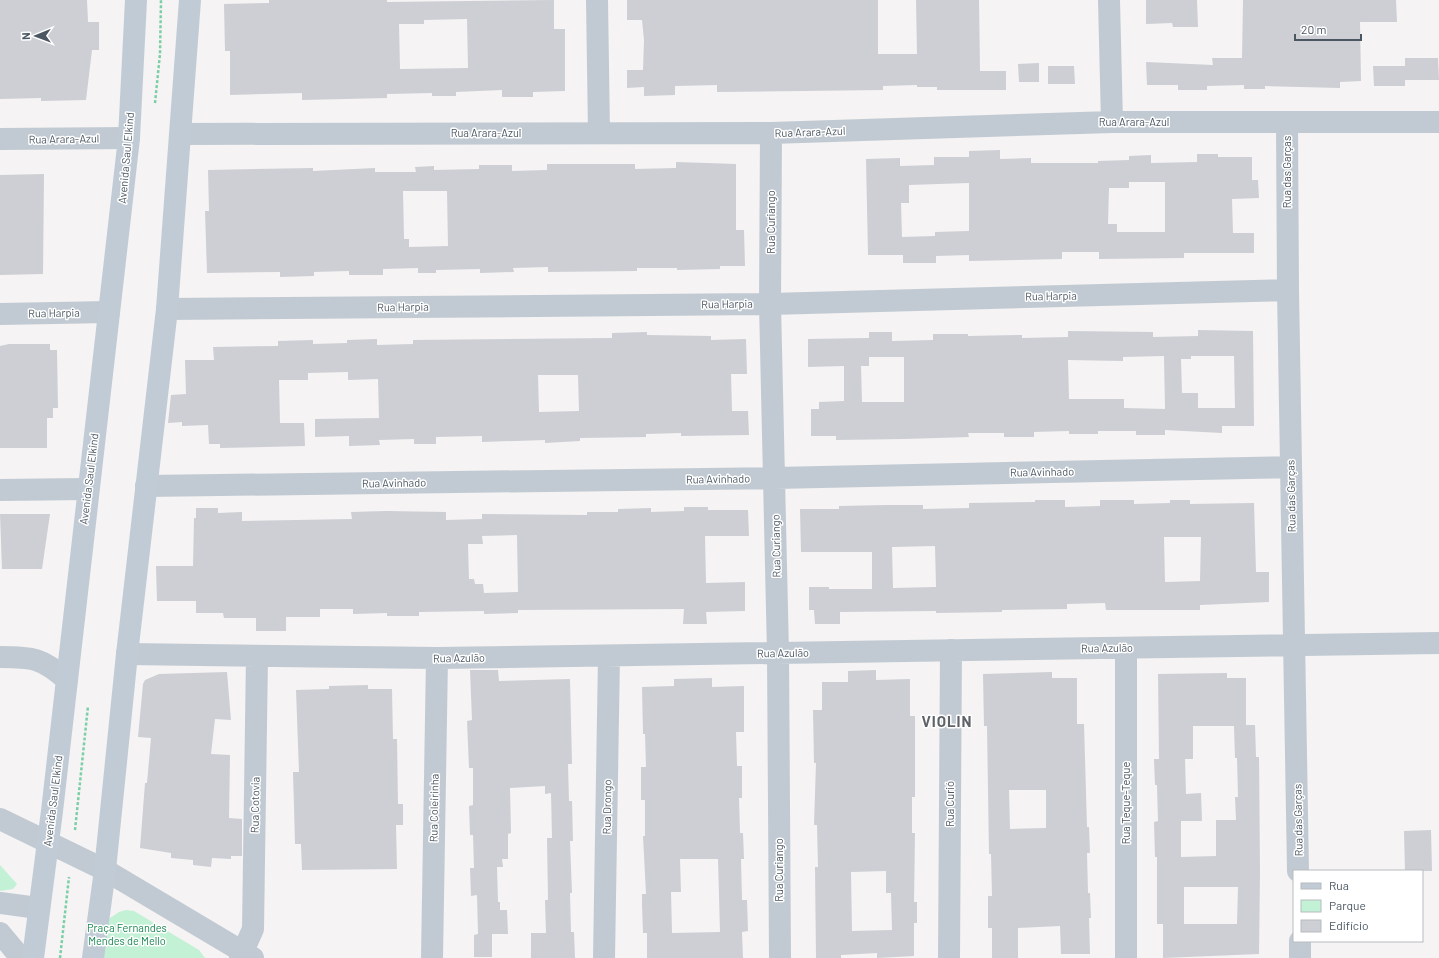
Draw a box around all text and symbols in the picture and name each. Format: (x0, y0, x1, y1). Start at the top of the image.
north arrow (16, 16, 56, 56)
scale bar (1295, 16, 1361, 42)
text: 20 m (1301, 22, 1327, 36)
text: N (19, 32, 32, 40)
street label: Avenida Saul Elkind (115, 112, 136, 204)
street label: Rua Arara-Azul (1099, 115, 1169, 128)
street label: Rua Arara-Azul (774, 124, 846, 139)
street label: Rua Arara-Azul (451, 126, 521, 139)
street label: Rua Arara-Azul (29, 131, 99, 146)
street label: Rua das Garças (1280, 136, 1293, 208)
street label: Rua Curiango (764, 190, 777, 254)
street label: Rua Harpia (1025, 289, 1077, 302)
street label: Rua Harpia (701, 297, 753, 310)
street label: Rua Harpia (377, 300, 429, 313)
street label: Rua Harpia (28, 306, 80, 319)
street label: Avenida Saul Elkind (76, 433, 101, 525)
street label: Rua das Garças (1283, 460, 1298, 532)
street label: Rua Avinhado (1010, 464, 1074, 479)
street label: Rua Avinhado (686, 471, 750, 486)
street label: Rua Avinhado (362, 475, 426, 490)
street label: Rua Curiango (768, 514, 783, 578)
street label: Rua Azulão (1081, 641, 1133, 654)
street label: Rua Azulão (757, 646, 809, 659)
street label: Rua Azulão (433, 651, 485, 664)
district label: VIOLIN (921, 712, 973, 730)
street label: Avenida Saul Elkind (40, 755, 65, 847)
street label: Rua Teque-Teque (1119, 762, 1132, 844)
street label: Rua Coleirinha (426, 774, 441, 842)
street label: Rua Cotovia (248, 777, 261, 833)
street label: Rua Drongo (600, 779, 613, 835)
street label: Rua Curió (943, 781, 956, 827)
street label: Rua das Garças (1290, 784, 1305, 856)
street label: Rua Curiango (772, 838, 785, 902)
legend (1293, 870, 1423, 942)
text: Rua (1329, 878, 1349, 892)
text: Parque (1329, 898, 1366, 912)
text: Edifício (1329, 918, 1369, 932)
park label: Praça Fernandes Mendes de Mello (87, 921, 167, 947)

